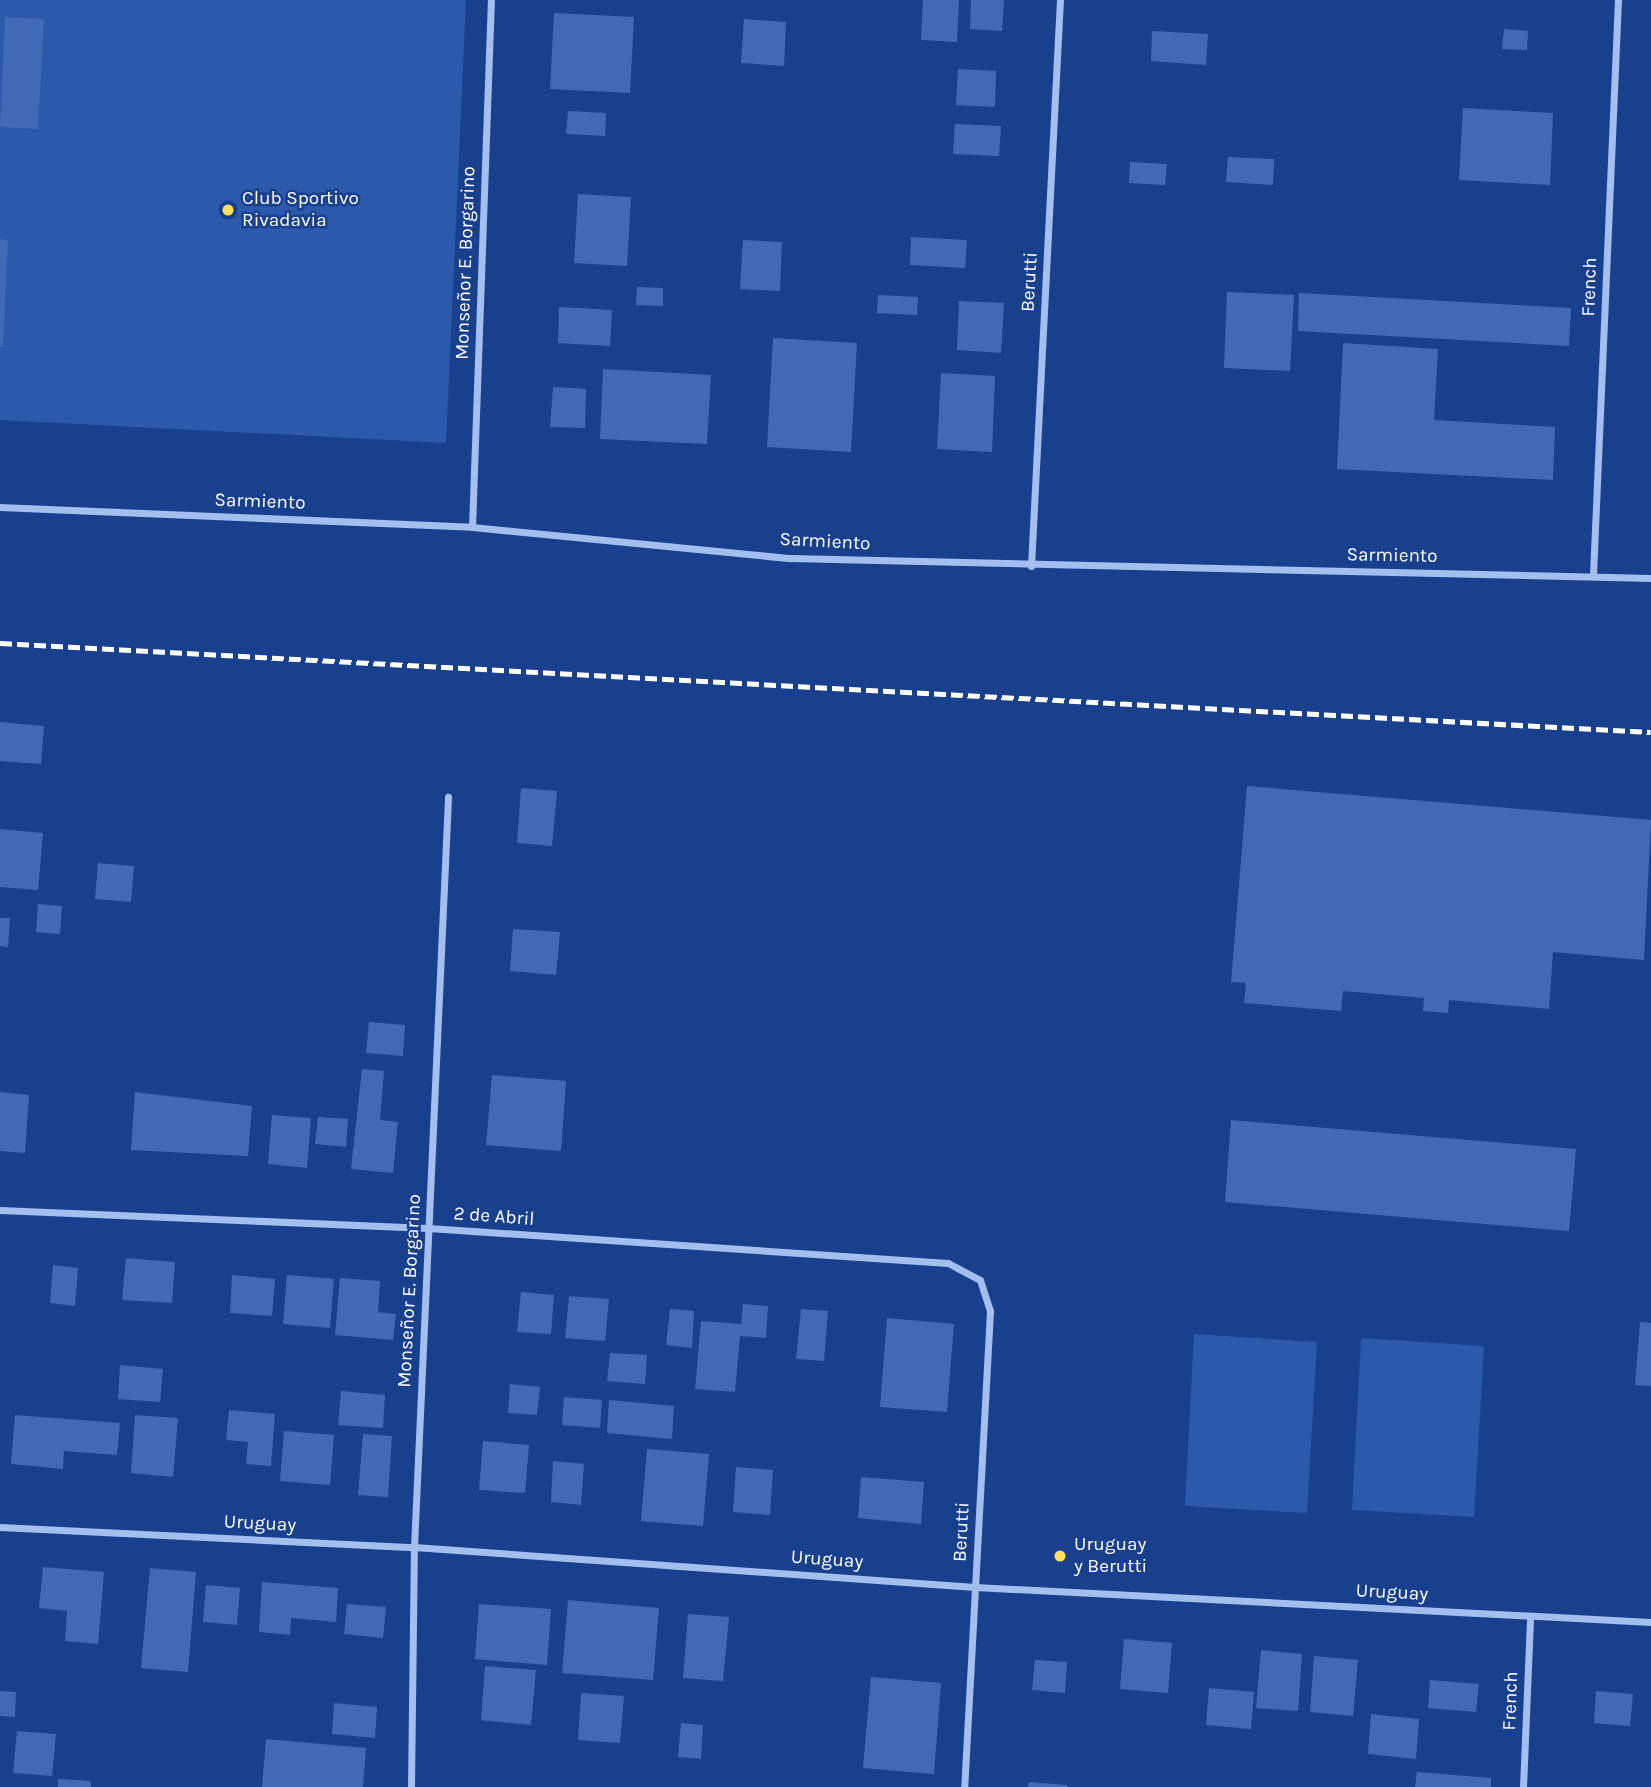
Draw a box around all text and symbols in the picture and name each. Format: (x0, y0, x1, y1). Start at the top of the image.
street label: Monseñor E. Borgarino (451, 166, 481, 360)
place label: Club Sportivo Rivadavia (242, 188, 359, 232)
marker: Club Sportivo Rivadavia (220, 202, 236, 218)
street label: Berutti (1017, 252, 1043, 312)
street label: French (1578, 257, 1602, 317)
street label: Sarmiento (214, 489, 306, 515)
street label: Sarmiento (779, 528, 871, 556)
street label: Sarmiento (1346, 544, 1438, 568)
street label: Monseñor E. Borgarino (394, 1194, 426, 1388)
street label: 2 de Abril (453, 1203, 535, 1231)
street label: Berutti (949, 1502, 975, 1562)
street label: Uruguay (223, 1511, 297, 1537)
place label: Uruguay y Berutti (1074, 1534, 1147, 1578)
street label: Uruguay (790, 1546, 864, 1574)
marker: Uruguay y Berutti (1052, 1548, 1068, 1564)
street label: Uruguay (1355, 1580, 1429, 1606)
street label: French (1499, 1671, 1523, 1731)

